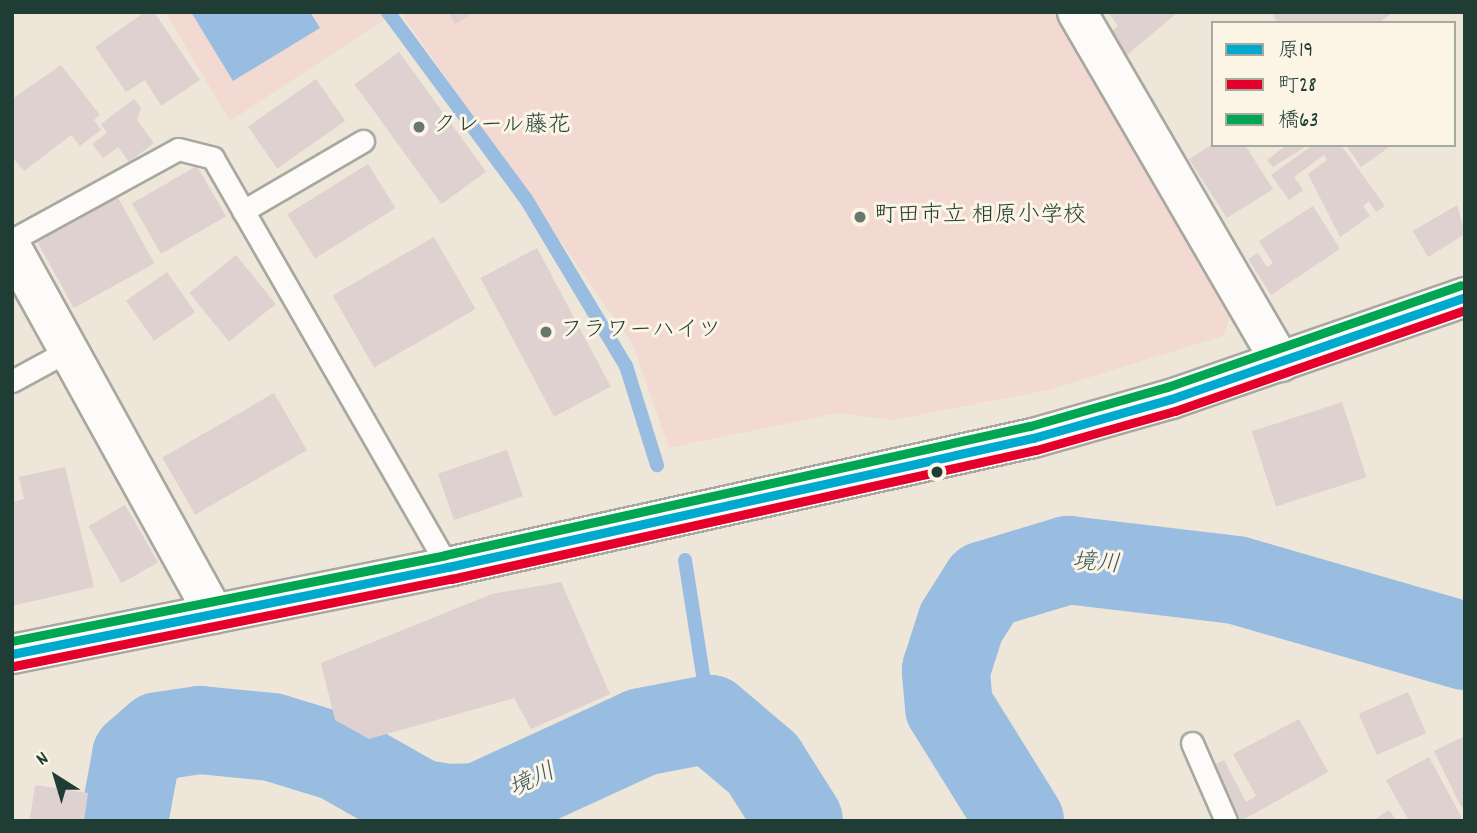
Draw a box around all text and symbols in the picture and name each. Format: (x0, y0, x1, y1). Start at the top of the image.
legend (1211, 21, 1456, 147)
text: 原19 (1278, 37, 1313, 67)
text: 町28 (1278, 72, 1317, 102)
text: 橋63 (1278, 107, 1319, 137)
place label: クレール藤花 (433, 113, 572, 141)
marker: クレール藤花 (411, 119, 427, 135)
place label: 町田市立 相原小学校 (874, 203, 1086, 231)
marker: 町田市立 相原小学校 (852, 209, 868, 225)
place label: フラワーハイツ (560, 318, 721, 346)
marker: フラワーハイツ (538, 324, 554, 340)
unlabelled marker (930, 465, 944, 479)
water label: 境川 (1071, 549, 1121, 581)
north arrow (21, 742, 91, 812)
text: N (31, 746, 55, 773)
water label: 境川 (505, 759, 561, 805)

